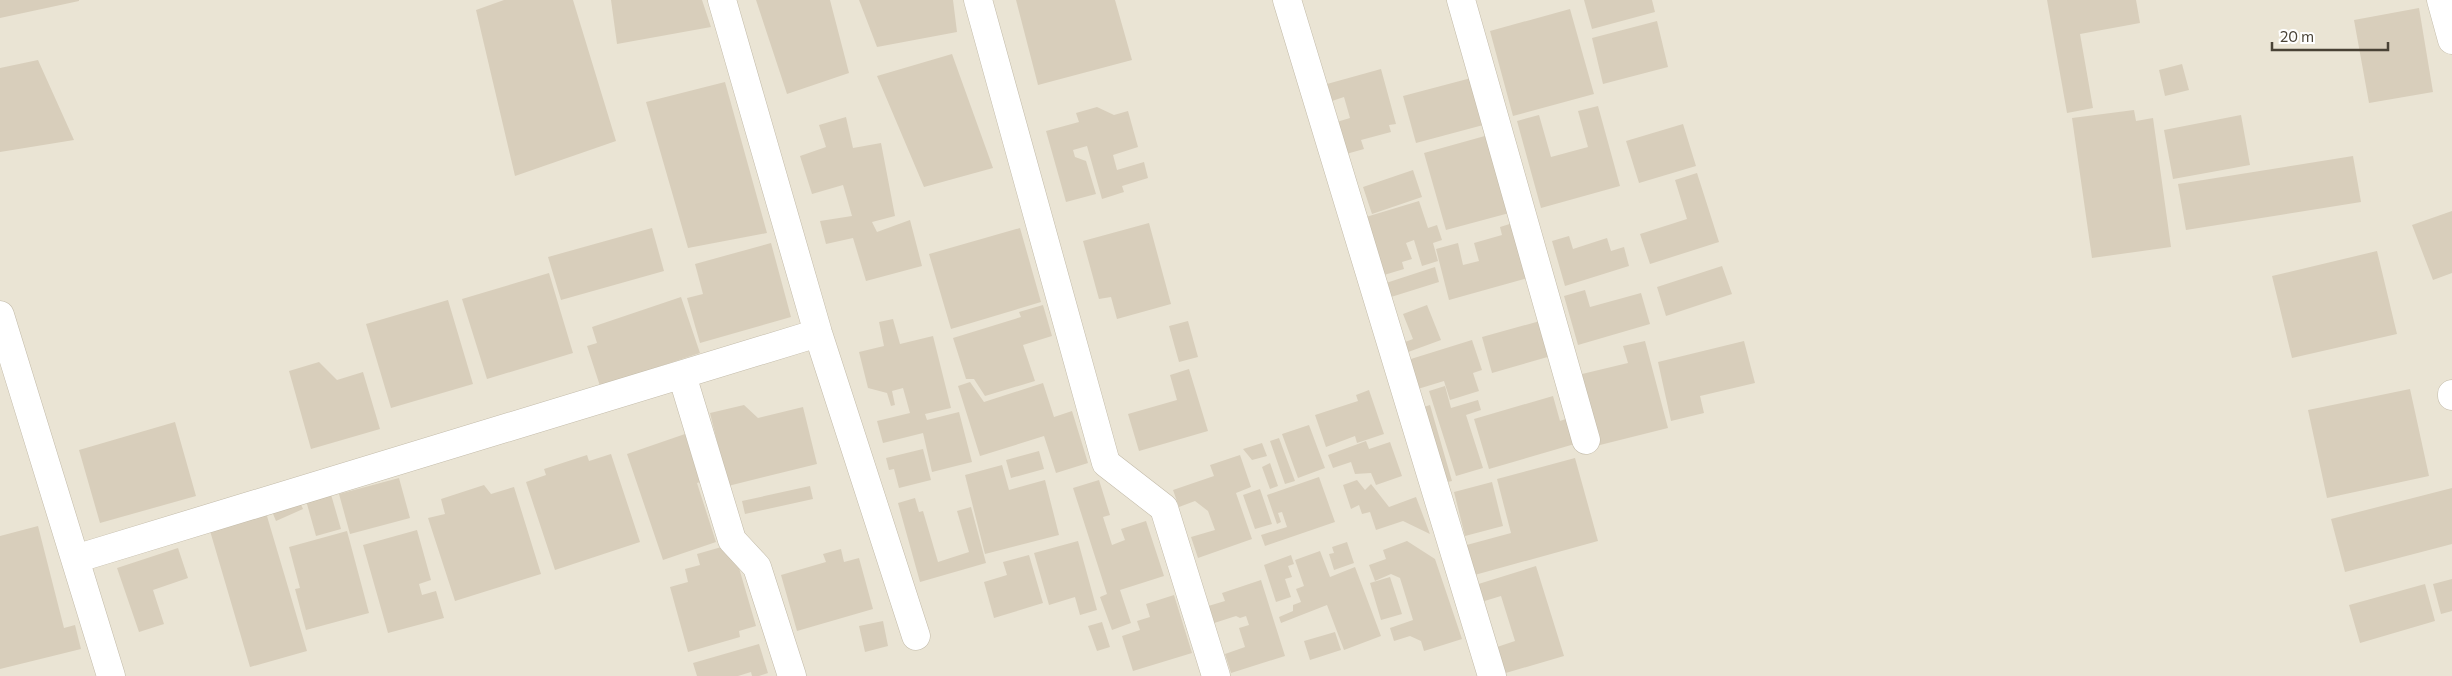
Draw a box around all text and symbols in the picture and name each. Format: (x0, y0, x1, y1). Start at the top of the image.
scale bar (2272, 20, 2388, 52)
text: 20 m (2280, 27, 2314, 45)

